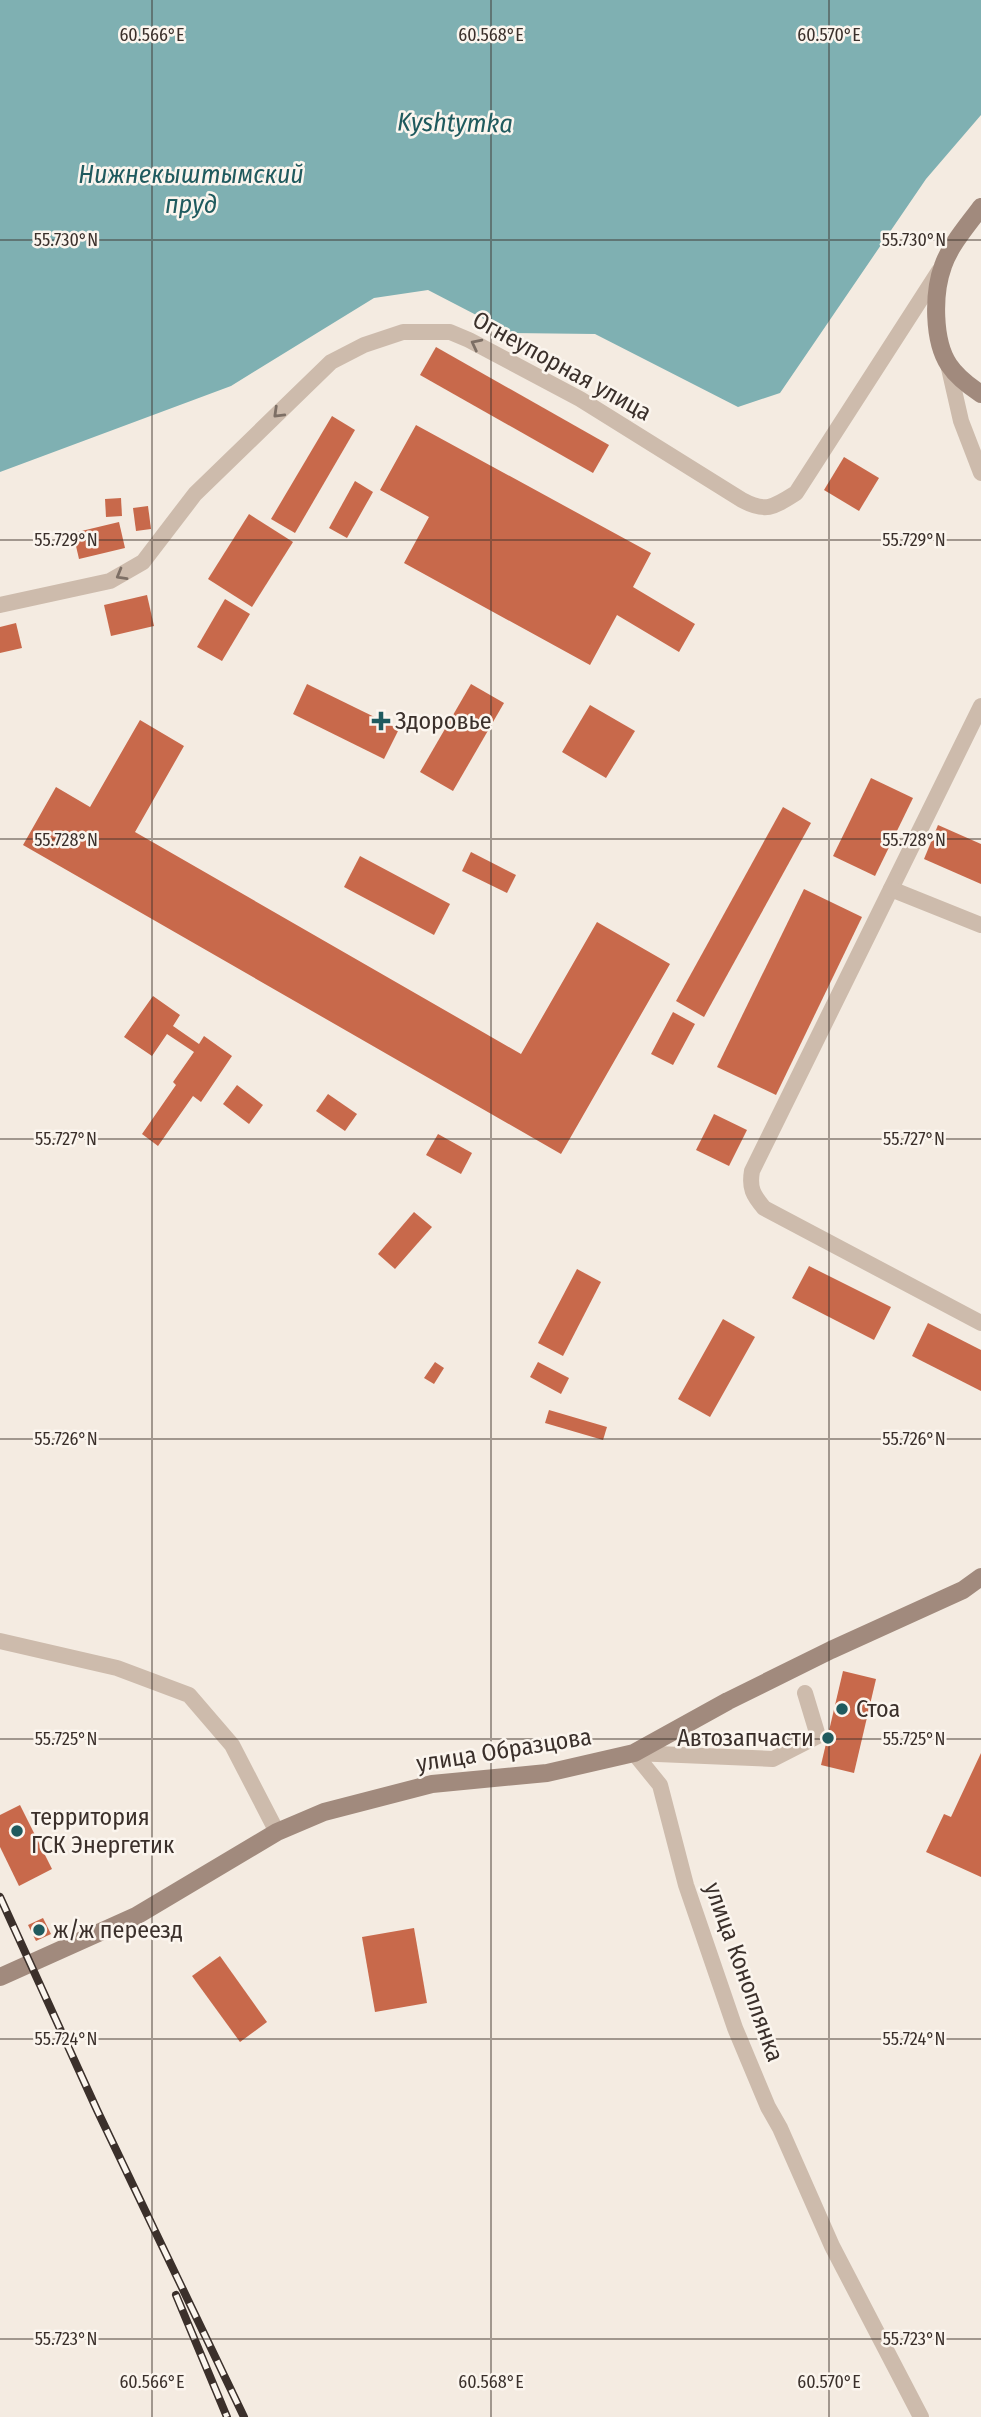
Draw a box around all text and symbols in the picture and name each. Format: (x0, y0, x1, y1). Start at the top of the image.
text: 60.566°E (119, 24, 185, 46)
text: 60.568°E (458, 24, 524, 46)
text: 60.570°E (797, 24, 861, 46)
water label: Kyshtymka (397, 106, 513, 140)
water label: Нижнекыштымский пруд (78, 159, 304, 220)
text: 55.730°N (34, 229, 98, 251)
text: 55.730°N (882, 229, 946, 251)
street label: Огнеупорная улица (468, 305, 656, 427)
one-way arrow (471, 338, 483, 352)
one-way arrow (273, 404, 286, 417)
text: 55.729°N (34, 529, 98, 551)
text: 55.729°N (882, 529, 946, 551)
one-way arrow (115, 567, 128, 580)
place label: Здоровье (395, 707, 492, 735)
marker: Здоровье (373, 713, 389, 729)
text: 55.728°N (34, 829, 98, 851)
text: 55.728°N (882, 829, 946, 851)
text: 55.727°N (35, 1128, 97, 1150)
text: 55.727°N (883, 1128, 945, 1150)
text: 55.726°N (34, 1428, 98, 1450)
text: 55.726°N (882, 1428, 946, 1450)
place label: Стоа (856, 1695, 900, 1723)
marker: Стоа (834, 1701, 850, 1717)
street label: улица Образцова (414, 1722, 594, 1778)
place label: Автозапчасти (677, 1724, 814, 1752)
text: 55.725°N (35, 1728, 97, 1750)
text: 55.725°N (883, 1728, 945, 1750)
marker: Автозапчасти (820, 1730, 836, 1746)
place label: территория ГСК Энергетик (31, 1803, 175, 1859)
marker: территория ГСК Энергетик (9, 1823, 25, 1839)
street label: улица Коноплянка (699, 1879, 789, 2065)
place label: ж/ж переезд (53, 1916, 183, 1944)
marker: ж/ж переезд (31, 1922, 47, 1938)
text: 55.724°N (35, 2028, 98, 2050)
text: 55.724°N (883, 2028, 946, 2050)
text: 55.723°N (35, 2328, 97, 2350)
text: 55.723°N (883, 2328, 945, 2350)
text: 60.566°E (119, 2371, 185, 2393)
text: 60.568°E (458, 2371, 524, 2393)
text: 60.570°E (797, 2371, 861, 2393)

